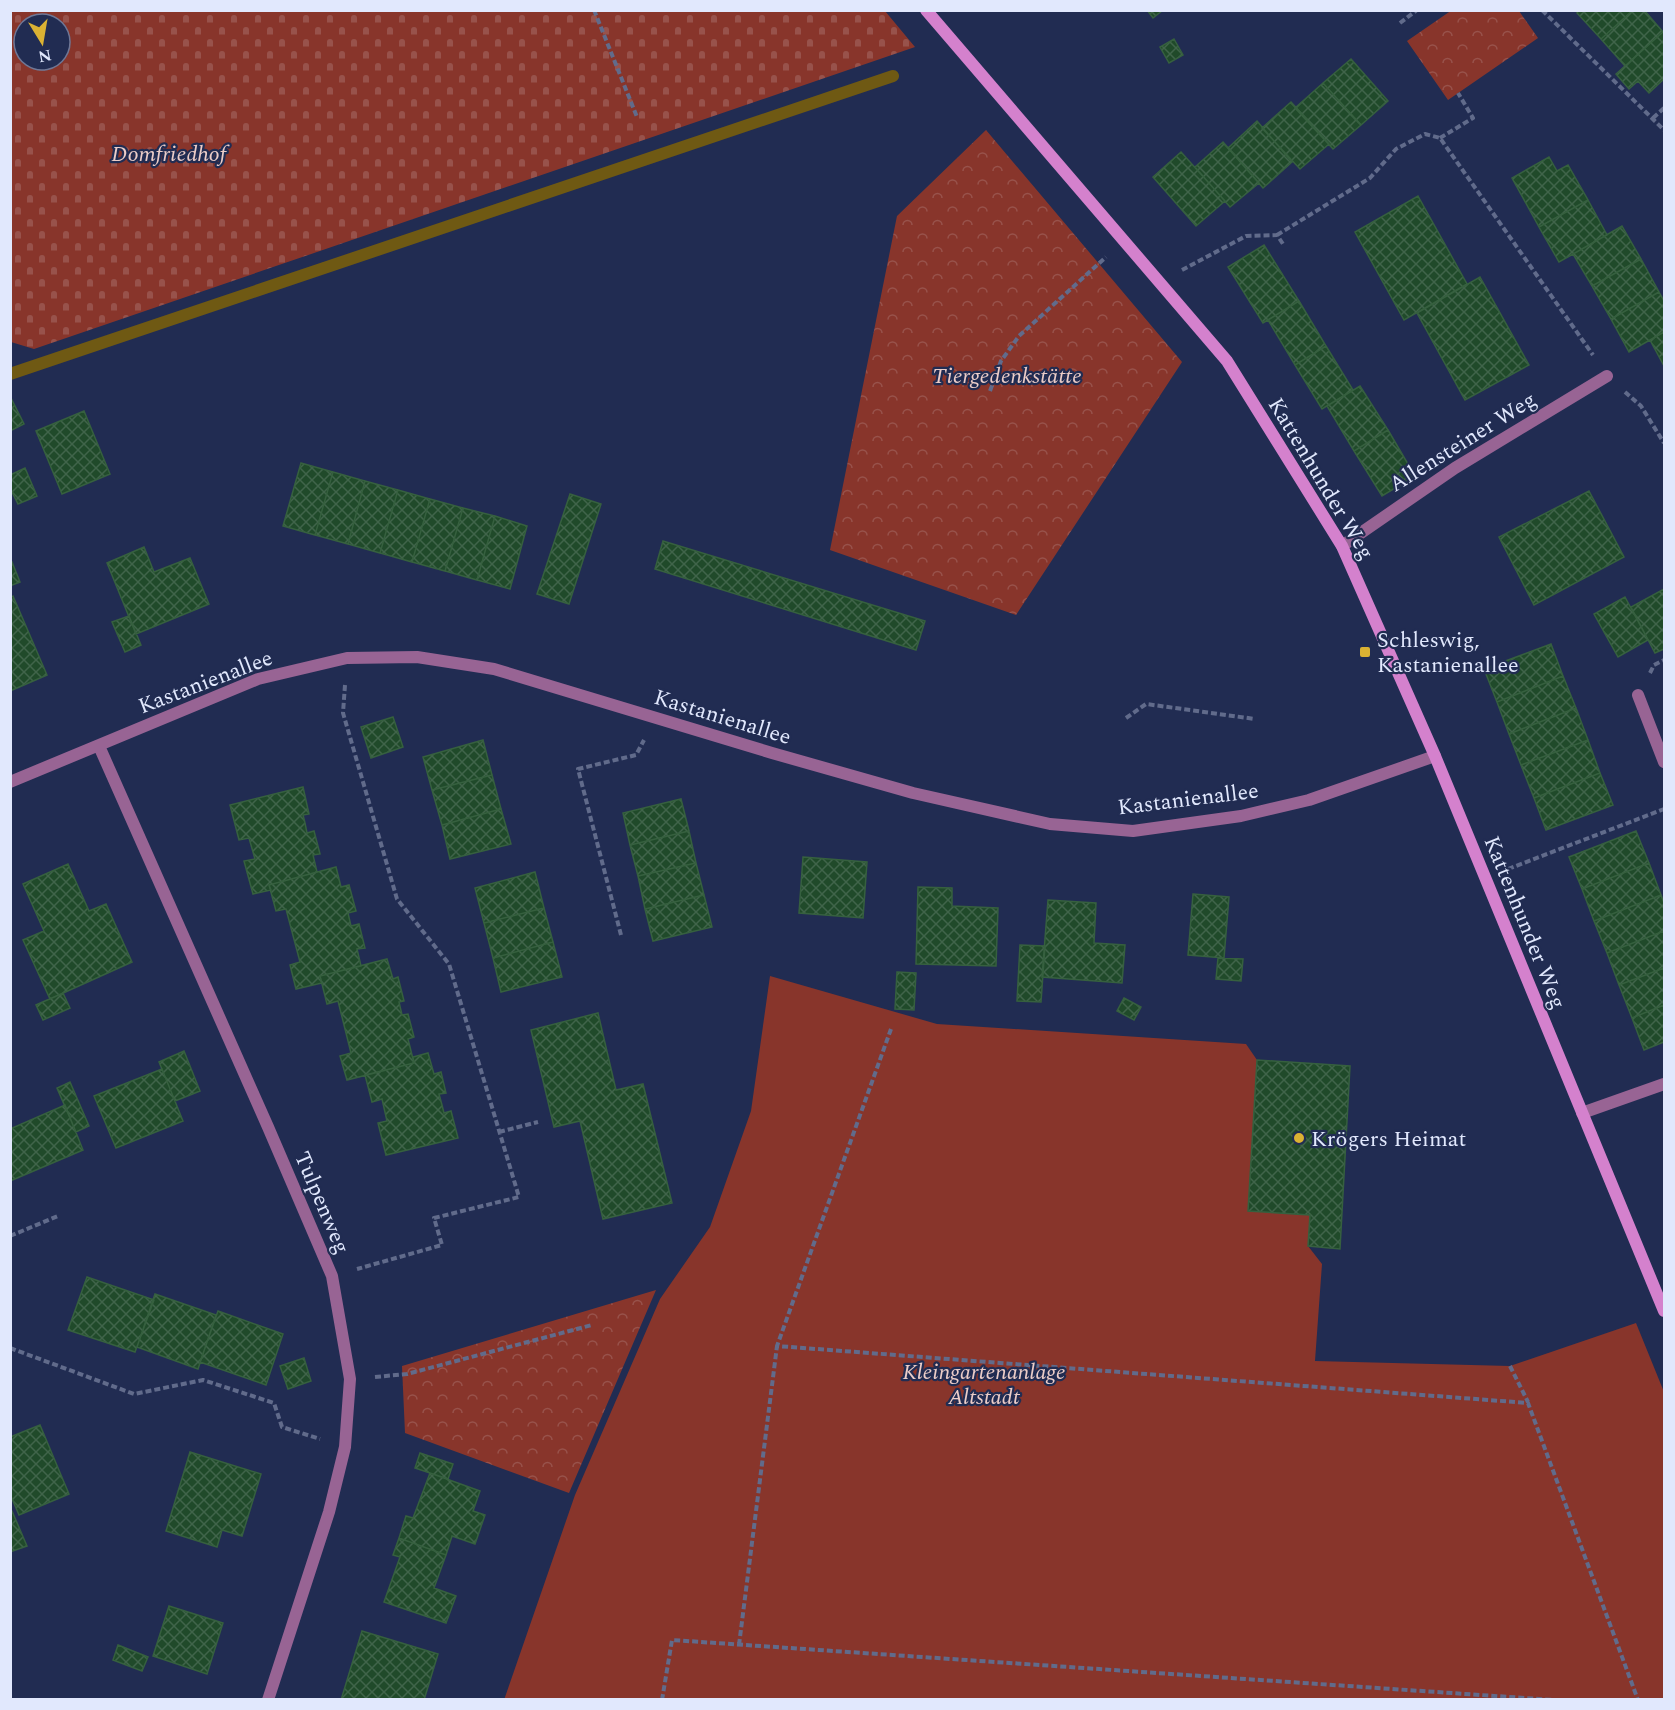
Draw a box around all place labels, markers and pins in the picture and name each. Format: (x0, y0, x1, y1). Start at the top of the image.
place label: Schleswig, Kastanienallee (1377, 624, 1519, 682)
marker: Schleswig, Kastanienallee (1358, 645, 1372, 659)
place label: Krögers Heimat (1311, 1123, 1467, 1156)
marker: Krögers Heimat (1292, 1131, 1306, 1145)

